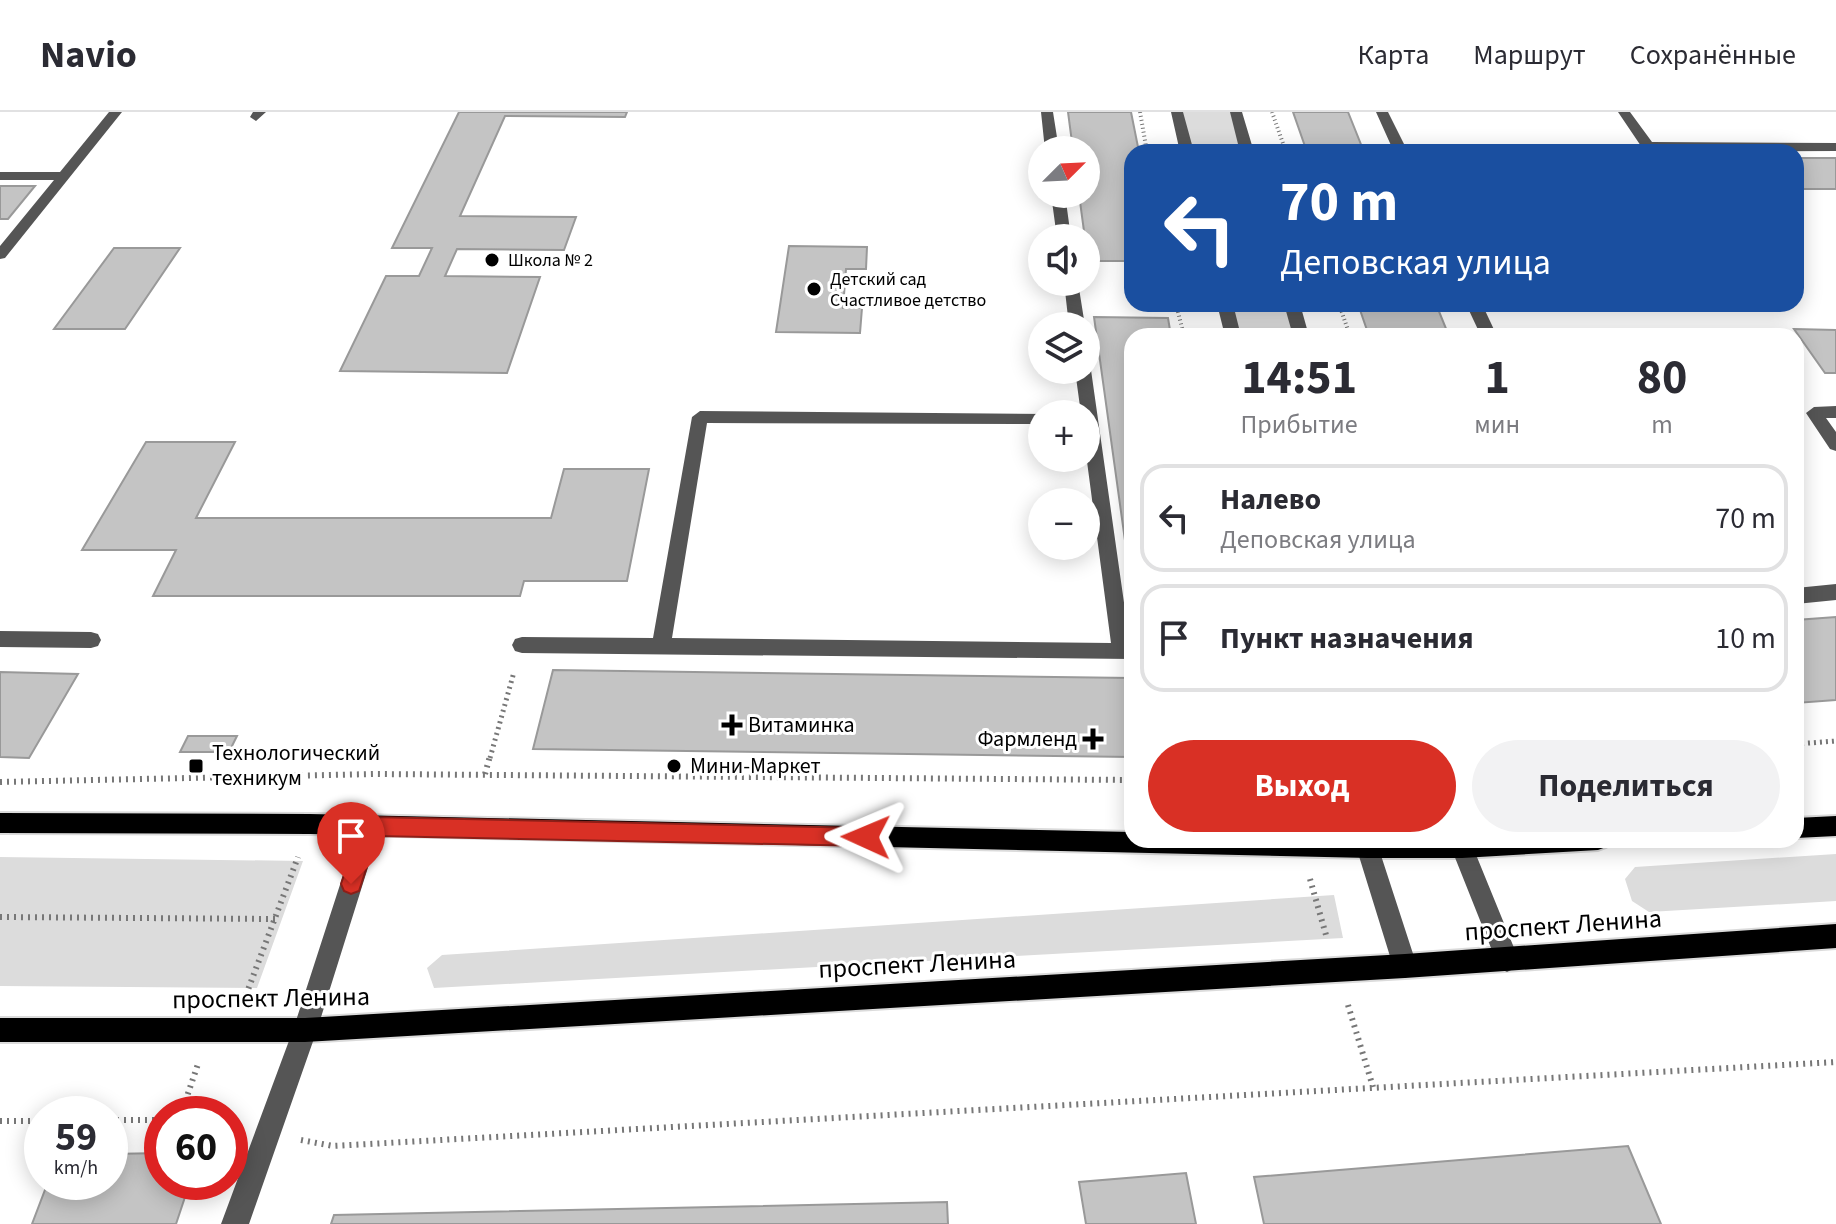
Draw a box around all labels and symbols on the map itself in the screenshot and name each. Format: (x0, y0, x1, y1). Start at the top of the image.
north arrow (1028, 136, 1100, 208)
place label: Школа № 2 (508, 248, 593, 273)
marker: Школа № 2 (483, 251, 501, 269)
place label: Детский сад Счастливое детство (830, 267, 986, 313)
marker: Детский сад Счастливое детство (805, 280, 823, 298)
place label: Витаминка (748, 709, 855, 741)
marker: Витаминка (723, 716, 741, 734)
place label: Фармленд (977, 723, 1077, 755)
marker: Фармленд (1084, 730, 1102, 748)
place label: Технологический техникум (212, 737, 380, 794)
place label: Мини-Маркет (690, 750, 821, 782)
marker: Технологический техникум (187, 757, 205, 775)
marker: Мини-Маркет (665, 757, 683, 775)
position arrow (824, 795, 908, 879)
pin (317, 802, 385, 884)
street label: проспект Ленина (1463, 900, 1663, 950)
street label: проспект Ленина (817, 940, 1017, 988)
street label: проспект Ленина (172, 978, 370, 1018)
speed limit sign: 60 (144, 1096, 248, 1200)

